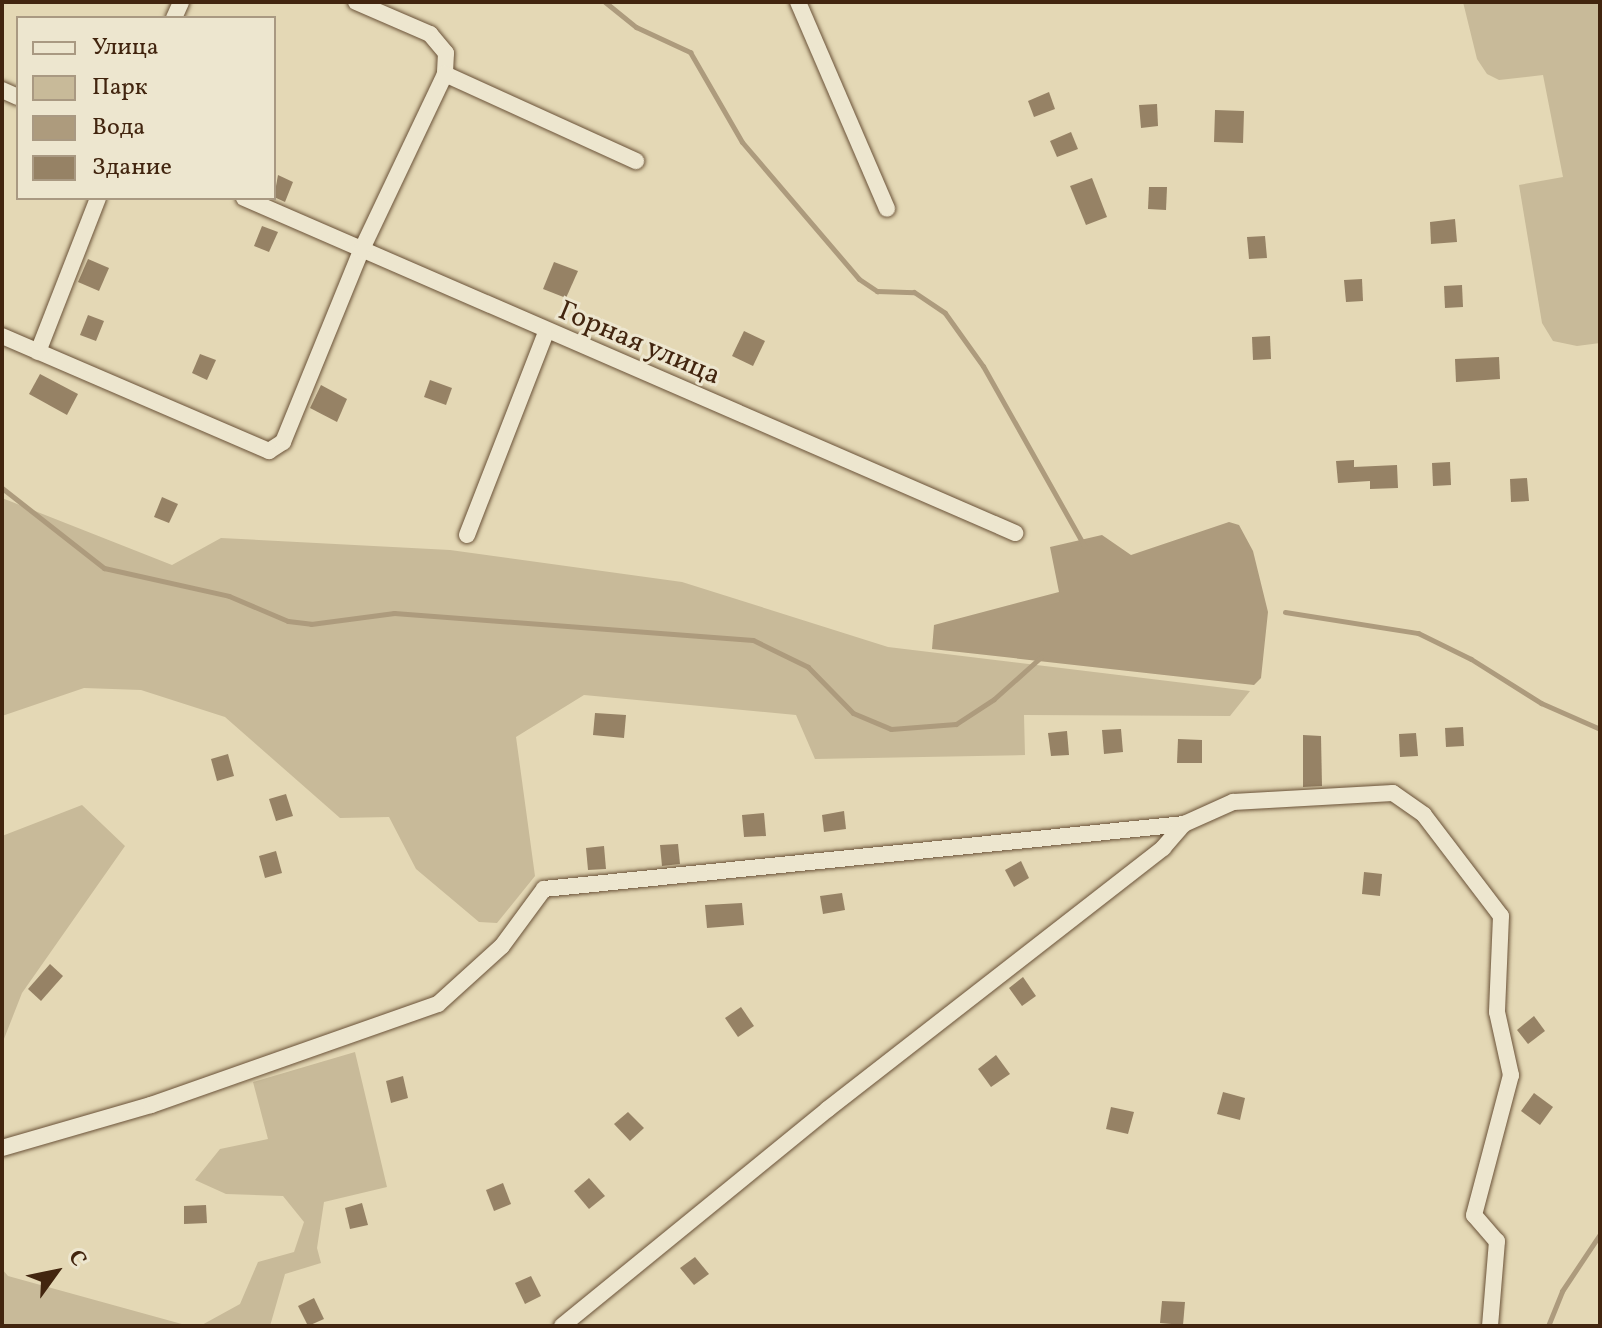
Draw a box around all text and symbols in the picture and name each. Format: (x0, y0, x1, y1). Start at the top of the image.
legend (16, 16, 276, 200)
text: Улица (92, 31, 159, 65)
text: Парк (92, 71, 148, 105)
text: Вода (92, 111, 145, 145)
text: Здание (92, 151, 172, 185)
street label: Горная улица (552, 295, 726, 393)
north arrow (16, 1232, 96, 1312)
text: С (60, 1244, 93, 1273)

